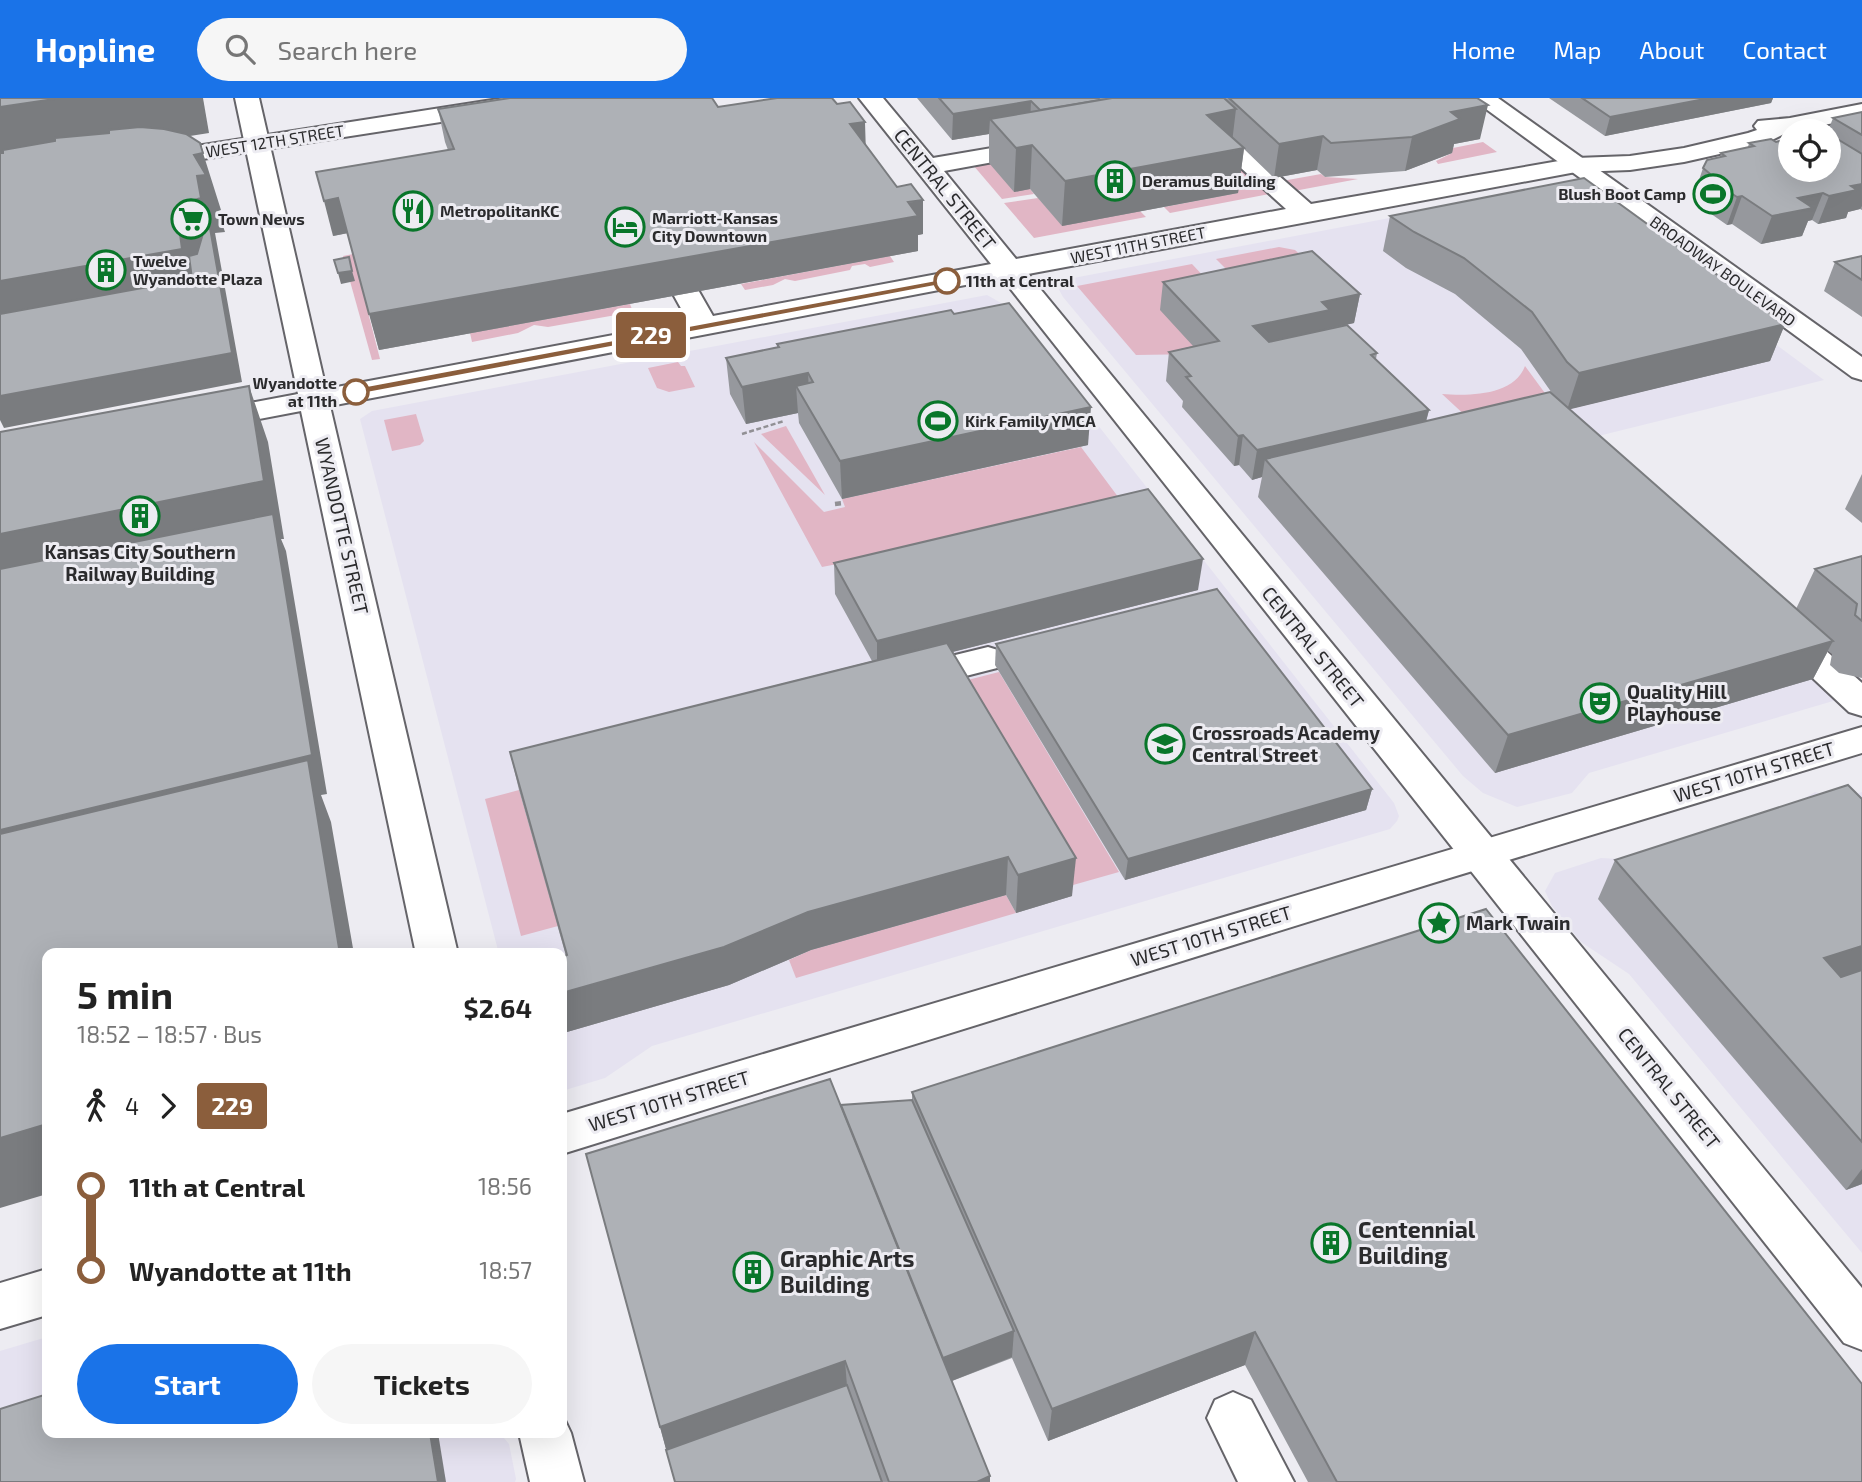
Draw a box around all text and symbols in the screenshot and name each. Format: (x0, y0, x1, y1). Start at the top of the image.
search box (197, 18, 687, 81)
text: Hopline (35, 29, 155, 69)
icon: search (221, 30, 259, 68)
text: Search here (277, 34, 417, 65)
text: Home (1452, 35, 1515, 64)
text: Map (1553, 35, 1601, 64)
text: About (1639, 35, 1705, 64)
text: Contact (1743, 35, 1827, 64)
map controls (1778, 119, 1841, 182)
button: locate (1778, 119, 1841, 182)
street label: WEST 12TH STREET (204, 120, 345, 161)
street label: CENTRAL STREET (890, 124, 1001, 254)
building icon: Deramus Building (1094, 160, 1136, 202)
place label: Deramus Building (1142, 171, 1276, 190)
sports icon: Blush Boot Camp (1692, 173, 1734, 215)
place label: Blush Boot Camp (1558, 184, 1686, 203)
restaurant icon: MetropolitanKC (392, 190, 434, 232)
supermarket icon: Town News (170, 198, 212, 240)
place label: MetropolitanKC (440, 201, 560, 220)
hotel icon: Marriott-Kansas City Downtown (604, 206, 646, 248)
place label: Marriott-Kansas City Downtown (652, 208, 778, 246)
place label: Town News (218, 209, 305, 228)
street label: BROADWAY BOULEVARD (1647, 211, 1800, 330)
street label: WEST 11TH STREET (1069, 222, 1207, 267)
building icon: Twelve Wyandotte Plaza (85, 249, 127, 291)
place label: Twelve Wyandotte Plaza (133, 251, 263, 289)
marker: 11th at Central (934, 268, 960, 294)
place label: 11th at Central (966, 271, 1075, 290)
line badge: 229 (611, 312, 691, 358)
text: 229 (630, 320, 672, 349)
place label: Wyandotte at 11th (253, 373, 337, 410)
marker: Wyandotte at 11th (343, 379, 369, 405)
sports icon: Kirk Family YMCA (917, 400, 959, 442)
place label: Kirk Family YMCA (965, 411, 1096, 431)
street label: WYANDOTTE STREET (311, 435, 374, 617)
building icon: Kansas City Southern Railway Building (119, 495, 161, 537)
place label: Kansas City Southern Railway Building (44, 540, 236, 586)
street label: CENTRAL STREET (1258, 582, 1369, 712)
place label: Quality Hill Playhouse (1627, 680, 1727, 726)
theatre icon: Quality Hill Playhouse (1579, 682, 1621, 724)
place label: Crossroads Academy Central Street (1192, 721, 1380, 766)
school or university icon: Crossroads Academy Central Street (1144, 723, 1186, 765)
street label: WEST 10TH STREET (1671, 736, 1837, 807)
street label: WEST 10TH STREET (1128, 900, 1294, 971)
place icon: Mark Twain (1418, 902, 1460, 944)
place label: Mark Twain (1466, 911, 1570, 934)
text: 5 min (77, 971, 173, 1017)
text: $2.64 (464, 992, 532, 1023)
text: 18:52 – 18:57 · Bus (77, 1020, 262, 1048)
street label: CENTRAL STREET (1614, 1023, 1725, 1153)
street label: WEST 10TH STREET (586, 1065, 752, 1136)
icon: walk (77, 1087, 115, 1125)
icon: forward (149, 1087, 187, 1125)
text: 229 (211, 1091, 253, 1120)
text: 4 (125, 1092, 139, 1120)
text: 11th at Central (129, 1171, 305, 1202)
text: 18:56 (478, 1172, 532, 1200)
place label: Centennial Building (1358, 1215, 1476, 1269)
building icon: Centennial Building (1310, 1222, 1352, 1264)
place label: Graphic Arts Building (780, 1244, 914, 1298)
building icon: Graphic Arts Building (732, 1251, 774, 1293)
text: Wyandotte at 11th (129, 1255, 352, 1286)
text: 18:57 (479, 1256, 532, 1284)
button: Start (77, 1344, 298, 1424)
button: Tickets (312, 1344, 532, 1424)

